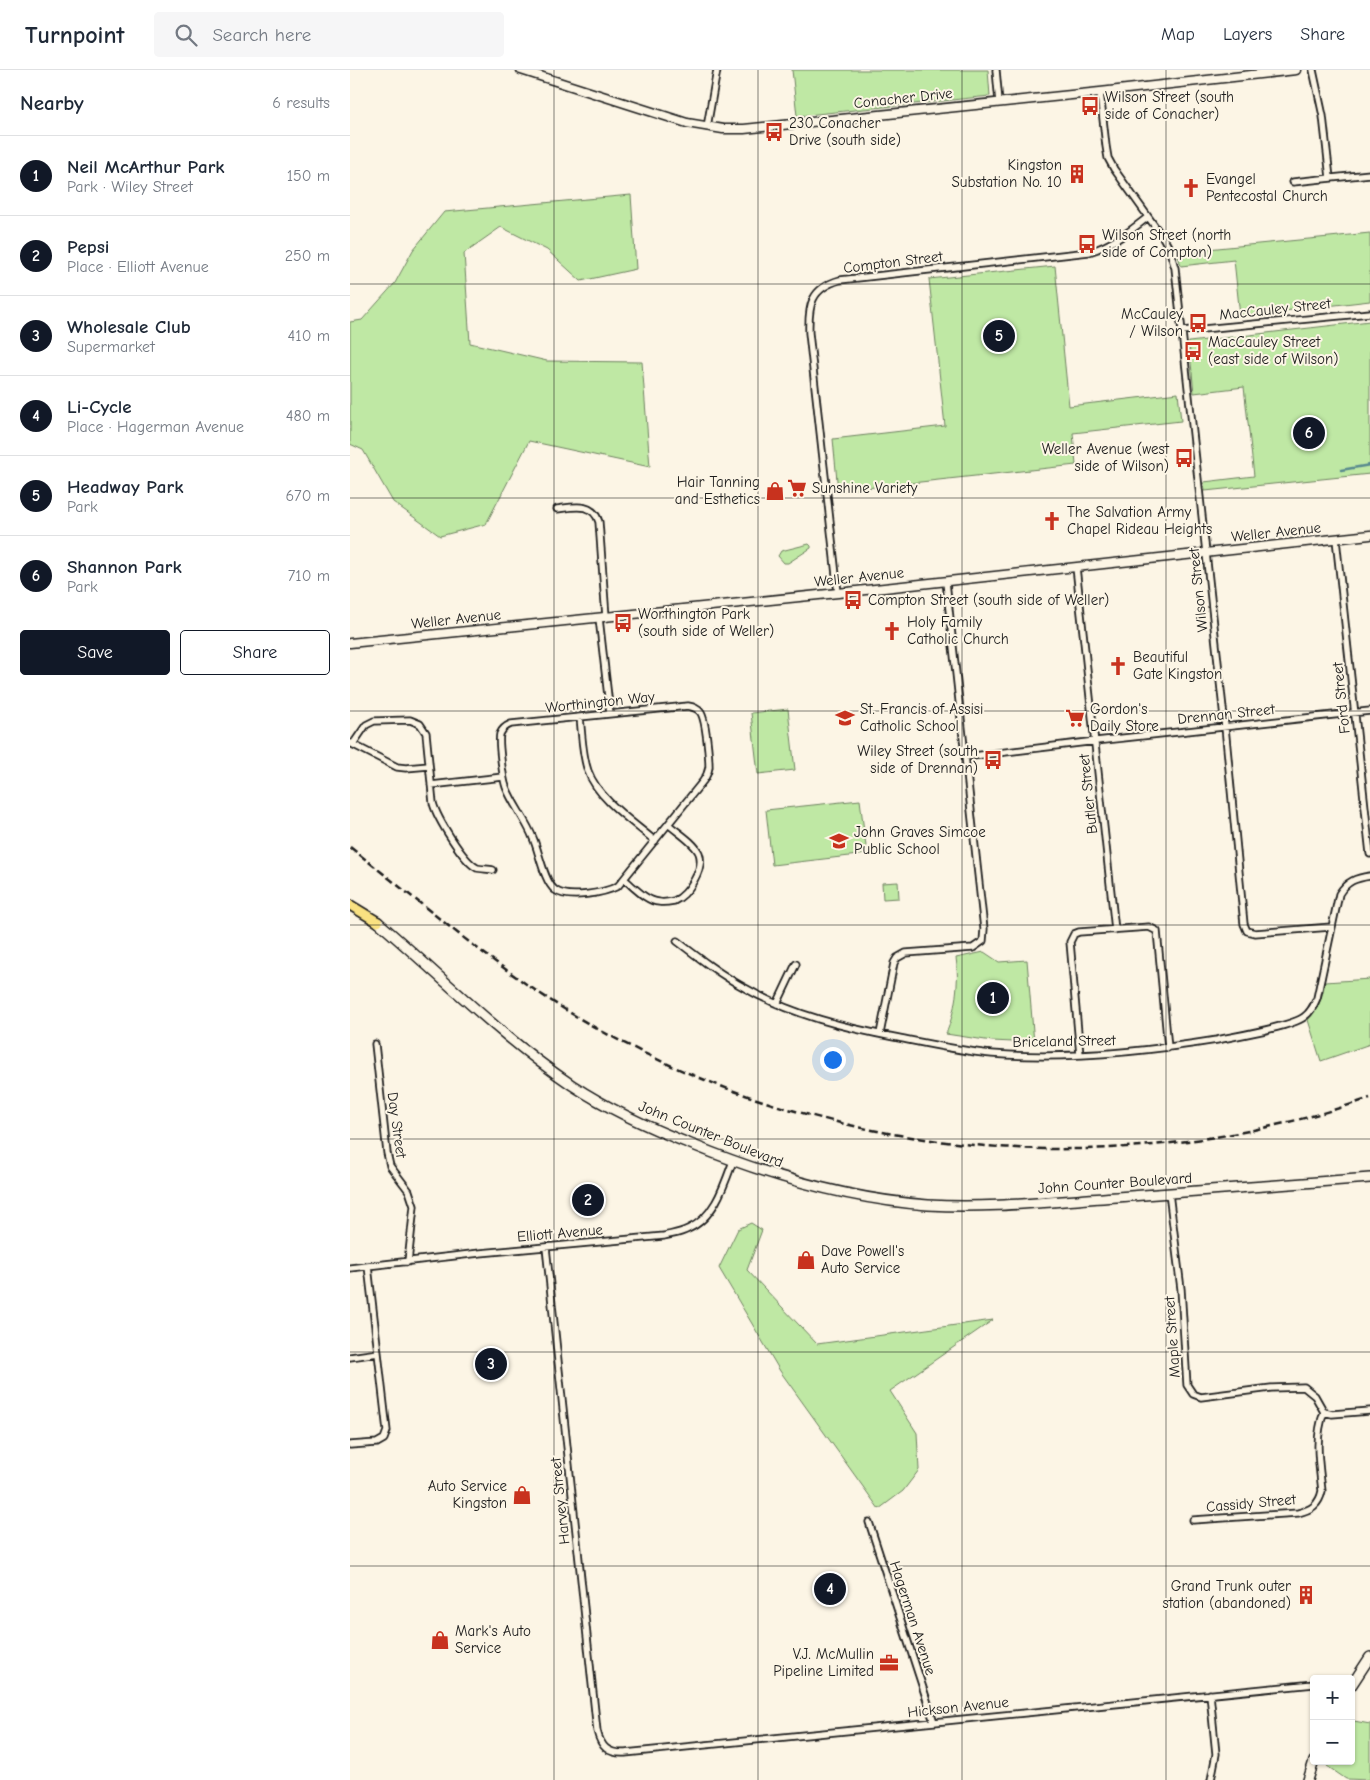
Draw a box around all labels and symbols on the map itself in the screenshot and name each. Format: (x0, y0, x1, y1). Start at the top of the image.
street label: Conacher Drive (853, 84, 954, 112)
place label: Wilson Street (south side of Conacher) (1105, 88, 1234, 123)
bus stop icon: Wilson Street (south side of Conacher) (1079, 95, 1101, 117)
place label: 230 Conacher Drive (south side) (789, 114, 901, 149)
bus stop icon: 230 Conacher Drive (south side) (763, 121, 785, 143)
place label: Kingston Substation No. 10 (952, 156, 1062, 191)
building icon: Kingston Substation No. 10 (1066, 163, 1088, 185)
place label: Evangel Pentecostal Church (1206, 170, 1328, 205)
church icon: Evangel Pentecostal Church (1180, 177, 1202, 199)
place label: Wilson Street (north side of Compton) (1102, 226, 1231, 261)
bus stop icon: Wilson Street (north side of Compton) (1076, 233, 1098, 255)
street label: Compton Street (842, 247, 944, 277)
street label: MacCauley Street (1218, 294, 1332, 324)
place label: McCauley / Wilson (1121, 305, 1183, 340)
bus stop icon: McCauley / Wilson (1187, 312, 1209, 334)
pin: 5 (983, 317, 1015, 355)
place label: MacCauley Street (east side of Wilson) (1208, 333, 1339, 368)
bus stop icon: MacCauley Street (east side of Wilson) (1182, 340, 1204, 362)
pin: 6 (1293, 414, 1325, 452)
place label: Weller Avenue (west side of Wilson) (1042, 440, 1170, 475)
bus stop icon: Weller Avenue (west side of Wilson) (1173, 447, 1195, 469)
place label: Hair Tanning and Esthetics (675, 473, 760, 508)
supermarket icon: Sunshine Variety (786, 477, 808, 499)
place label: Sunshine Variety (812, 479, 918, 497)
shop icon: Hair Tanning and Esthetics (764, 480, 786, 502)
place label: The Salvation Army Chapel Rideau Heights (1067, 503, 1212, 538)
church icon: The Salvation Army Chapel Rideau Heights (1041, 510, 1063, 532)
street label: Weller Avenue (1230, 518, 1322, 546)
street label: Wilson Street (1185, 546, 1211, 633)
street label: Weller Avenue (813, 563, 905, 591)
bus stop icon: Compton Street (south side of Weller) (842, 589, 864, 611)
place label: Compton Street (south side of Weller) (868, 591, 1109, 609)
street label: Weller Avenue (410, 605, 502, 633)
place label: Worthington Park (south side of Weller) (638, 605, 774, 640)
bus stop icon: Worthington Park (south side of Weller) (612, 612, 634, 634)
place label: Holy Family Catholic Church (907, 613, 1009, 648)
church icon: Holy Family Catholic Church (881, 620, 903, 642)
place label: Beautiful Gate Kingston (1133, 648, 1222, 683)
church icon: Beautiful Gate Kingston (1107, 655, 1129, 677)
street label: Ford Street (1328, 661, 1354, 735)
street label: Worthington Way (544, 687, 656, 717)
place label: St. Francis of Assisi Catholic School (860, 700, 983, 735)
place label: Gordon's Daily Store (1090, 700, 1159, 735)
street label: Drennan Street (1176, 700, 1276, 728)
school or university icon: St. Francis of Assisi Catholic School (834, 707, 856, 729)
supermarket icon: Gordon's Daily Store (1064, 707, 1086, 729)
place label: Wiley Street (south side of Drennan) (857, 742, 978, 777)
bus stop icon: Wiley Street (south side of Drennan) (982, 749, 1004, 771)
street label: Butler Street (1075, 752, 1101, 835)
place label: John Graves Simcoe Public School (854, 823, 986, 858)
school or university icon: John Graves Simcoe Public School (828, 830, 850, 852)
pin: 1 (977, 979, 1009, 1017)
street label: Briceland Street (1012, 1031, 1116, 1051)
your location (820, 1047, 846, 1073)
street label: Day Street (383, 1091, 411, 1160)
street label: John Counter Boulevard (636, 1097, 786, 1171)
street label: John Counter Boulevard (1037, 1169, 1193, 1197)
pin: 2 (572, 1181, 604, 1219)
street label: Elliott Avenue (516, 1220, 604, 1246)
place label: Dave Powell's Auto Service (821, 1242, 904, 1277)
shop icon: Dave Powell's Auto Service (795, 1249, 817, 1271)
street label: Maple Street (1160, 1295, 1184, 1378)
pin: 3 (475, 1345, 507, 1383)
street label: Harvey Street (546, 1456, 574, 1545)
place label: Auto Service Kingston (428, 1477, 507, 1512)
shop icon: Auto Service Kingston (511, 1484, 533, 1506)
street label: Cassidy Street (1205, 1490, 1297, 1516)
street label: Hagerman Avenue (886, 1559, 940, 1678)
pin: 4 (814, 1570, 846, 1608)
place label: Grand Trunk outer station (abandoned) (1162, 1577, 1291, 1612)
building icon: Grand Trunk outer station (abandoned) (1295, 1584, 1317, 1606)
place label: Mark's Auto Service (455, 1622, 531, 1657)
shop icon: Mark's Auto Service (429, 1629, 451, 1651)
place label: V.J. McMullin Pipeline Limited (773, 1645, 874, 1680)
office icon: V.J. McMullin Pipeline Limited (878, 1652, 900, 1674)
street label: Hickson Avenue (906, 1693, 1010, 1721)

